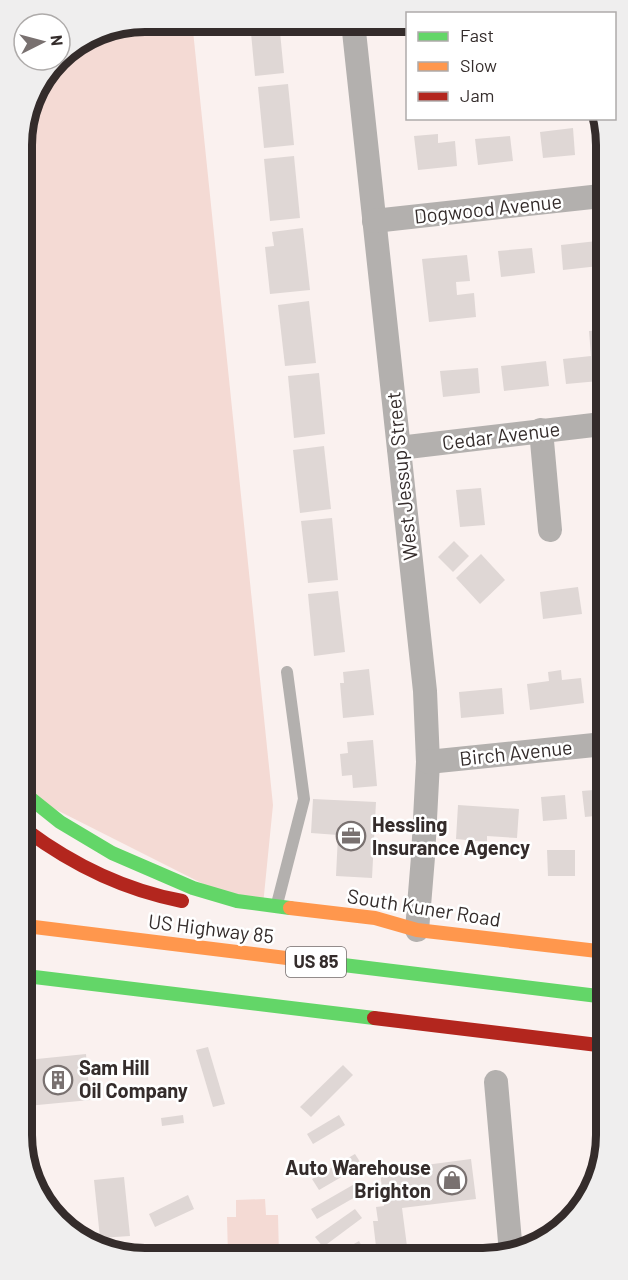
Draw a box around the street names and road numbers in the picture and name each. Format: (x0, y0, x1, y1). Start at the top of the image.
street label: Dogwood Avenue (413, 188, 563, 228)
street label: West Jessup Street (380, 391, 422, 562)
street label: Cedar Avenue (440, 416, 561, 454)
street label: Birch Avenue (458, 734, 574, 770)
street label: South Kuner Road (346, 883, 503, 931)
street label: US Highway 85 (147, 908, 275, 948)
road number: US 85 (286, 947, 346, 977)

